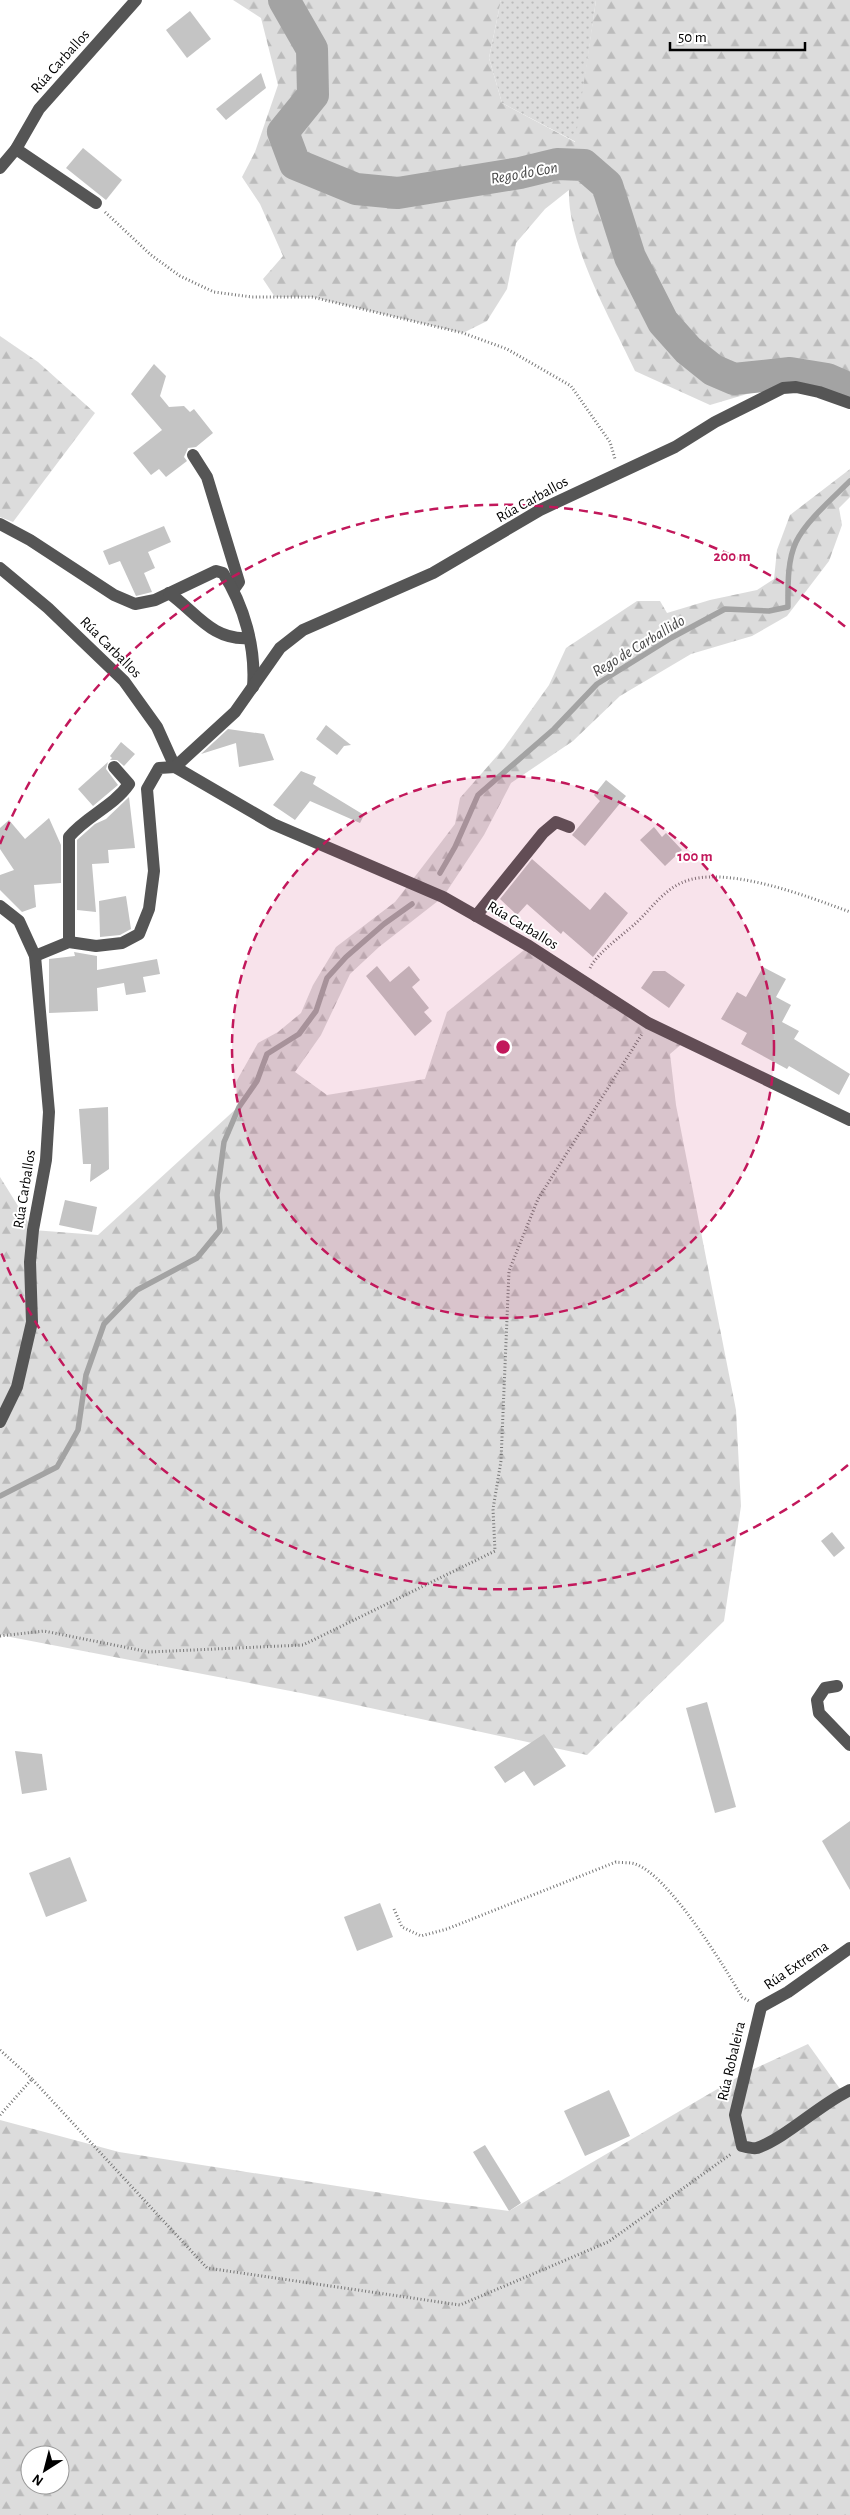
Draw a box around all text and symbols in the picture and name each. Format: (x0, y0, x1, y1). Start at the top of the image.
scale bar (670, 20, 805, 52)
street label: Rúa Carballos (28, 27, 93, 96)
text: 50 m (678, 30, 707, 45)
water label: Rego do Con (489, 159, 559, 187)
street label: Rúa Carballos (494, 474, 571, 525)
text: 200 m (713, 549, 751, 564)
water label: Rego de Carballido (590, 612, 688, 680)
street label: Rúa Carballos (77, 614, 144, 681)
text: 100 m (677, 849, 713, 864)
street label: Rúa Carballos (485, 899, 561, 952)
centre of rings (494, 1038, 512, 1056)
street label: Rúa Carballos (11, 1149, 38, 1230)
street label: Rúa Extrema (761, 1938, 831, 1992)
street label: Rúa Robaleira (715, 2020, 748, 2102)
north arrow (20, 2445, 70, 2495)
text: N (30, 2471, 46, 2488)

